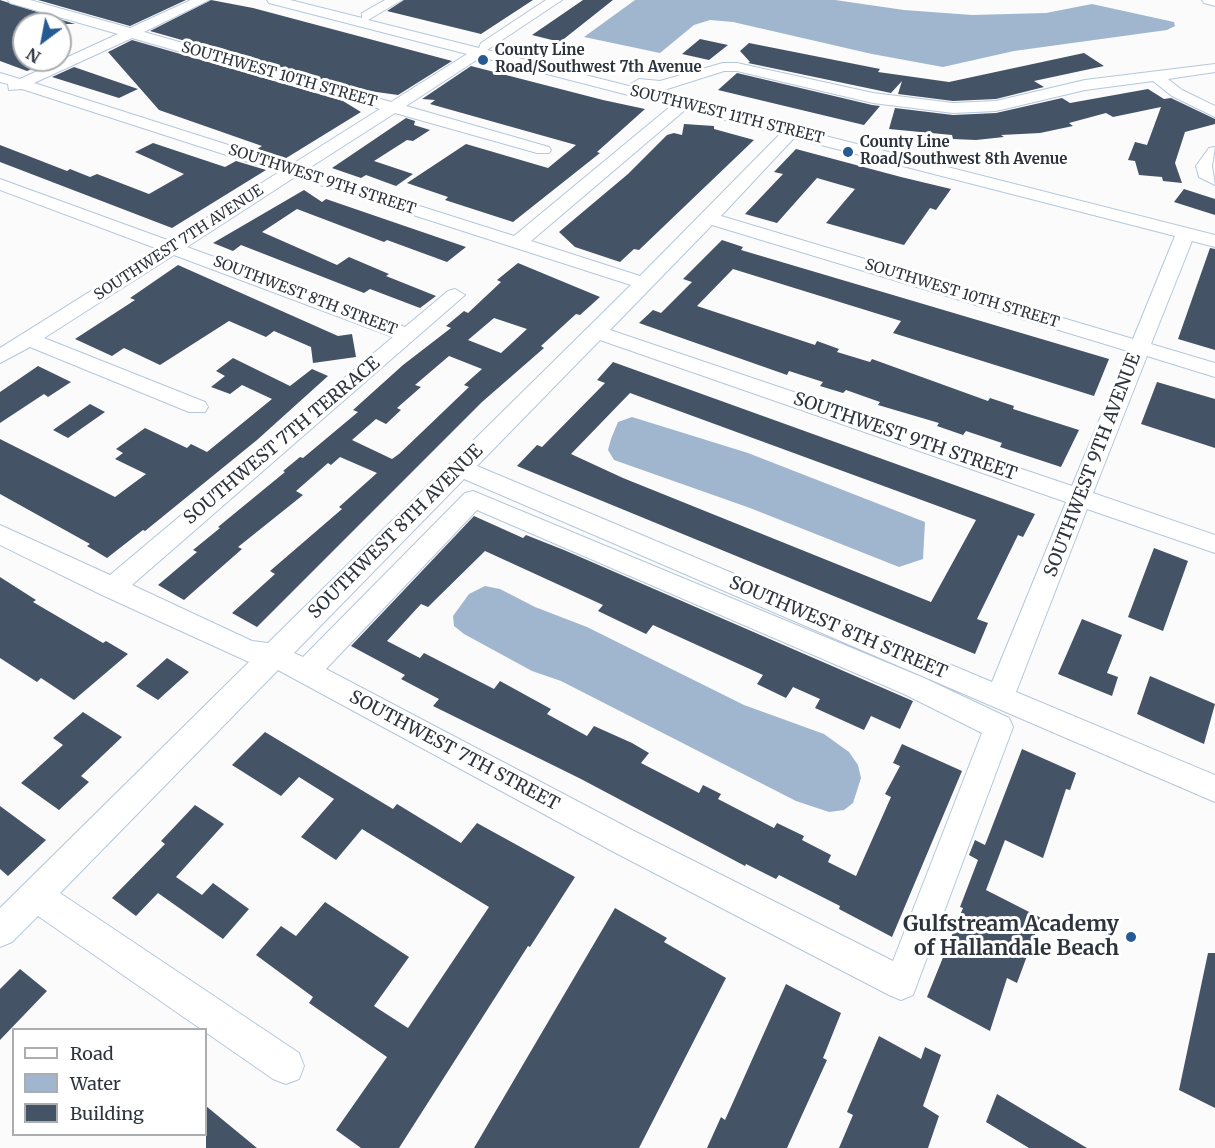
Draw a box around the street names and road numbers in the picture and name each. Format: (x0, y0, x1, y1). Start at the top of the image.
street label: SOUTHWEST 10TH STREET (179, 38, 379, 112)
street label: SOUTHWEST 11TH STREET (628, 82, 826, 148)
street label: SOUTHWEST 9TH STREET (226, 141, 418, 219)
street label: SOUTHWEST 7TH AVENUE (91, 182, 267, 304)
street label: SOUTHWEST 8TH STREET (210, 253, 400, 339)
street label: SOUTHWEST 10TH STREET (863, 256, 1061, 332)
street label: SOUTHWEST 9TH AVENUE (1040, 350, 1146, 580)
street label: SOUTHWEST 7TH TERRACE (180, 353, 384, 529)
street label: SOUTHWEST 9TH STREET (790, 389, 1020, 485)
street label: SOUTHWEST 8TH AVENUE (304, 440, 488, 624)
street label: SOUTHWEST 8TH STREET (726, 572, 950, 684)
street label: SOUTHWEST 7TH STREET (345, 686, 563, 816)

